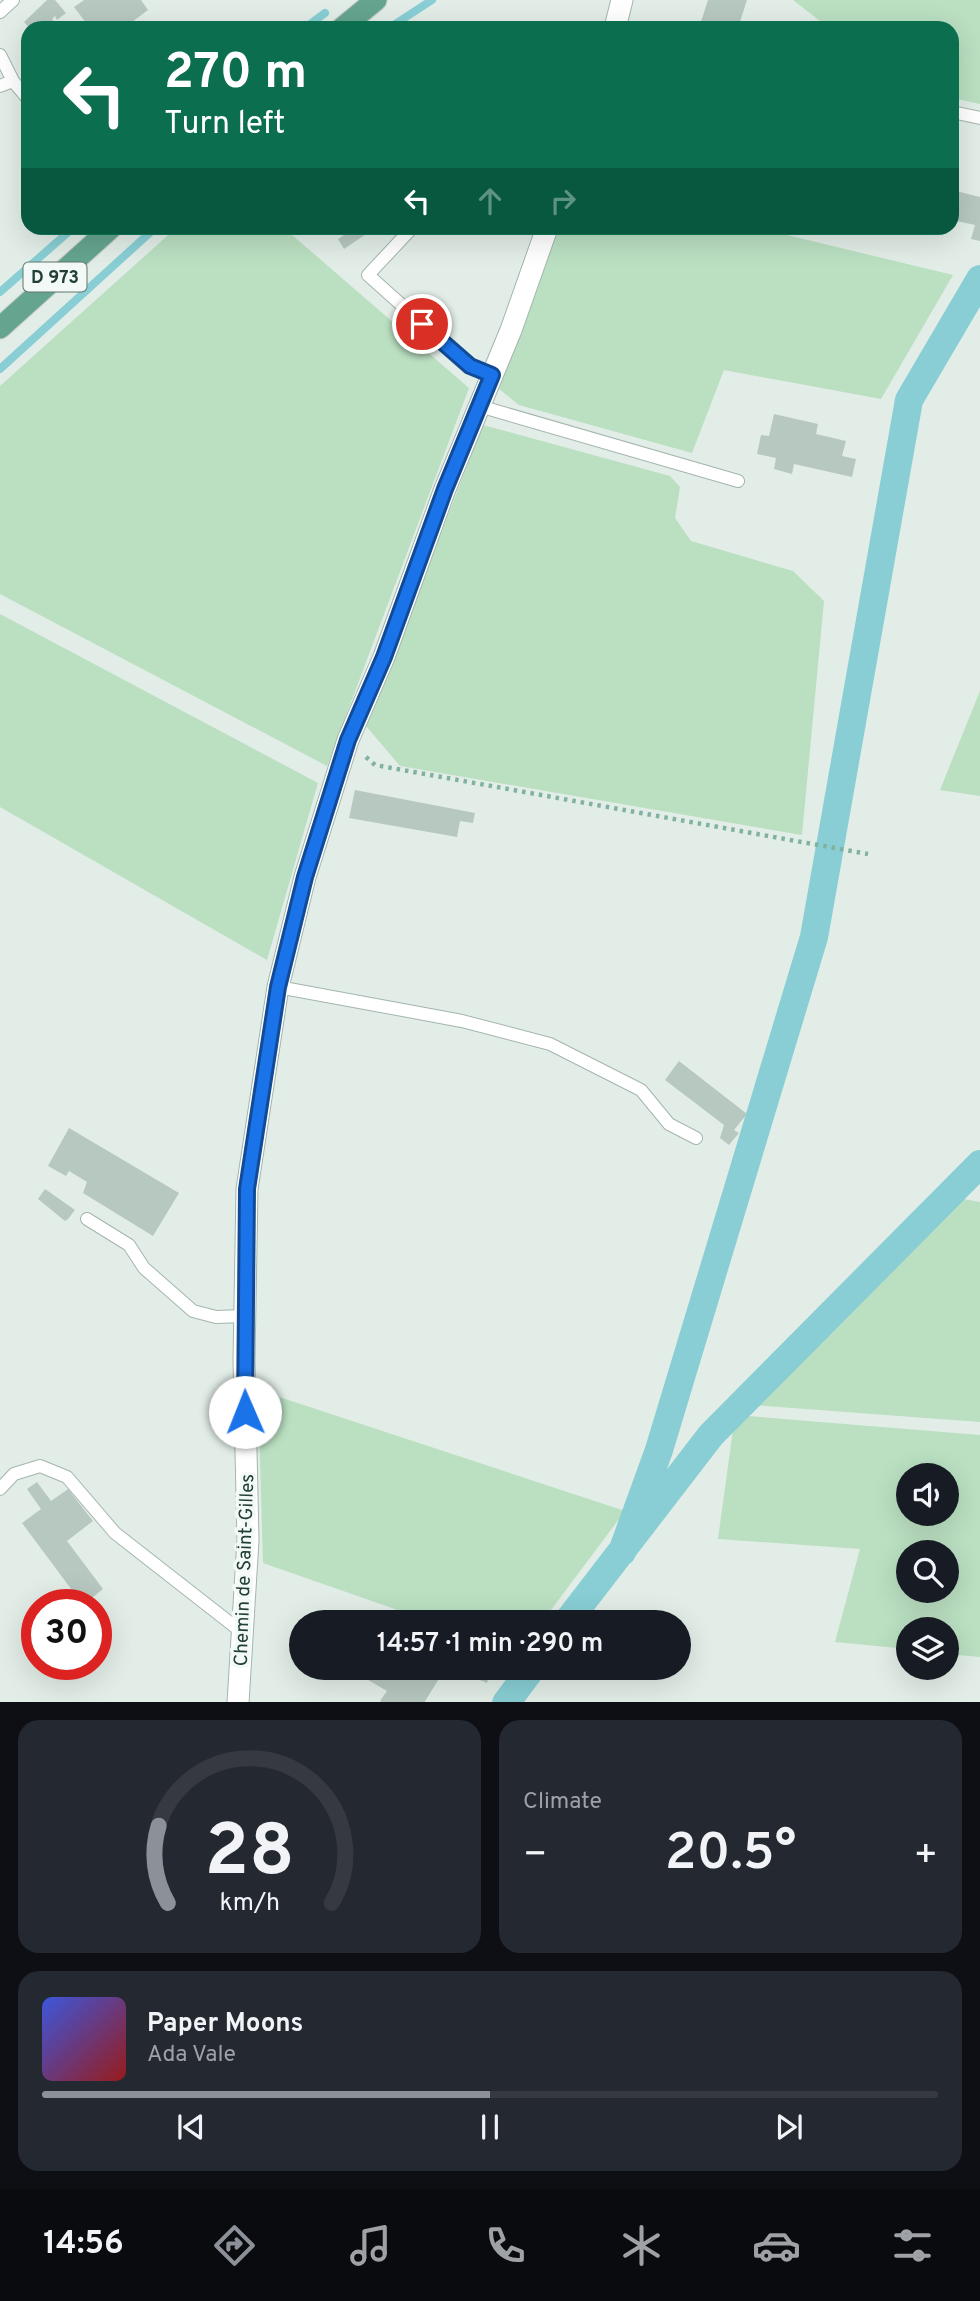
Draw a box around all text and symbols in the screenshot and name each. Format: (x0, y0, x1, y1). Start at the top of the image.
text: 270 m (164, 44, 307, 106)
icon: left (49, 49, 140, 140)
text: Turn left (164, 105, 285, 145)
icon: left (398, 182, 436, 220)
icon: ahead (471, 182, 509, 220)
icon: right (544, 182, 582, 220)
road number: D 973 (23, 262, 86, 292)
pin (392, 294, 452, 354)
icon: arrive (403, 305, 441, 343)
position arrow (208, 1375, 282, 1449)
map controls (896, 1463, 959, 1680)
button: sound (896, 1463, 959, 1526)
street label: Chemin de Saint-Gilles (230, 1473, 260, 1667)
button: search (896, 1540, 959, 1603)
speed limit sign: 30 (21, 1589, 112, 1680)
button: layers (896, 1617, 959, 1680)
text: 14:57 · 1 min · 290 m (377, 1628, 603, 1661)
text: Climate (523, 1788, 602, 1817)
text: 28 (204, 1809, 295, 1901)
text: 20.5° (665, 1822, 796, 1888)
text: − (523, 1832, 548, 1881)
text: + (913, 1832, 938, 1881)
text: km/h (219, 1887, 280, 1919)
text: Paper Moons (147, 2008, 303, 2041)
text: Ada Vale (147, 2041, 236, 2070)
icon: previous (172, 2108, 210, 2146)
icon: pause (471, 2108, 509, 2146)
icon: next (770, 2108, 808, 2146)
icon: directions (210, 2221, 259, 2270)
icon: music (346, 2221, 395, 2270)
icon: phone (481, 2221, 530, 2270)
icon: climate (617, 2221, 666, 2270)
icon: car (752, 2221, 801, 2270)
icon: filters (888, 2221, 937, 2270)
text: 14:56 (43, 2225, 124, 2265)

